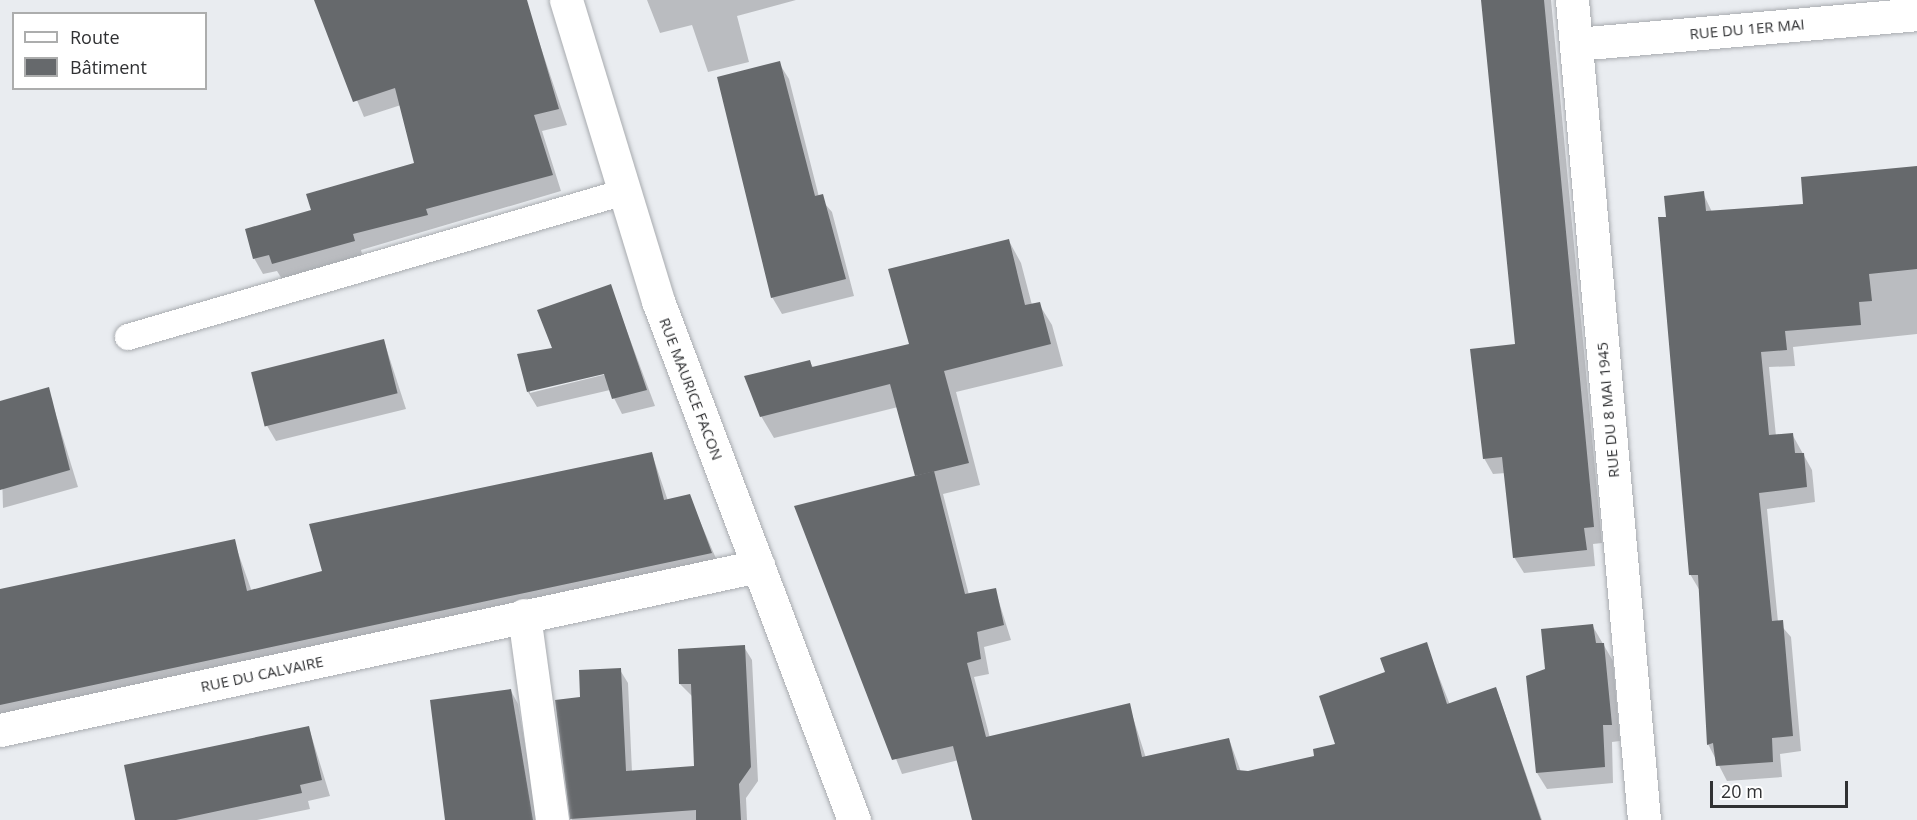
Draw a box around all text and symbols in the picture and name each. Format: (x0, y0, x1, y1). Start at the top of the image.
legend (12, 12, 207, 90)
street label: RUE DU 1ER MAI (1689, 15, 1805, 43)
text: Route (70, 25, 120, 49)
text: Bâtiment (70, 55, 147, 79)
street label: RUE MAURICE FACON (656, 315, 726, 463)
street label: RUE DU 8 MAI 1945 (1593, 341, 1623, 479)
street label: RUE DU CALVAIRE (199, 652, 325, 696)
scale bar (1713, 769, 1851, 807)
text: 20 m (1721, 779, 1763, 803)

